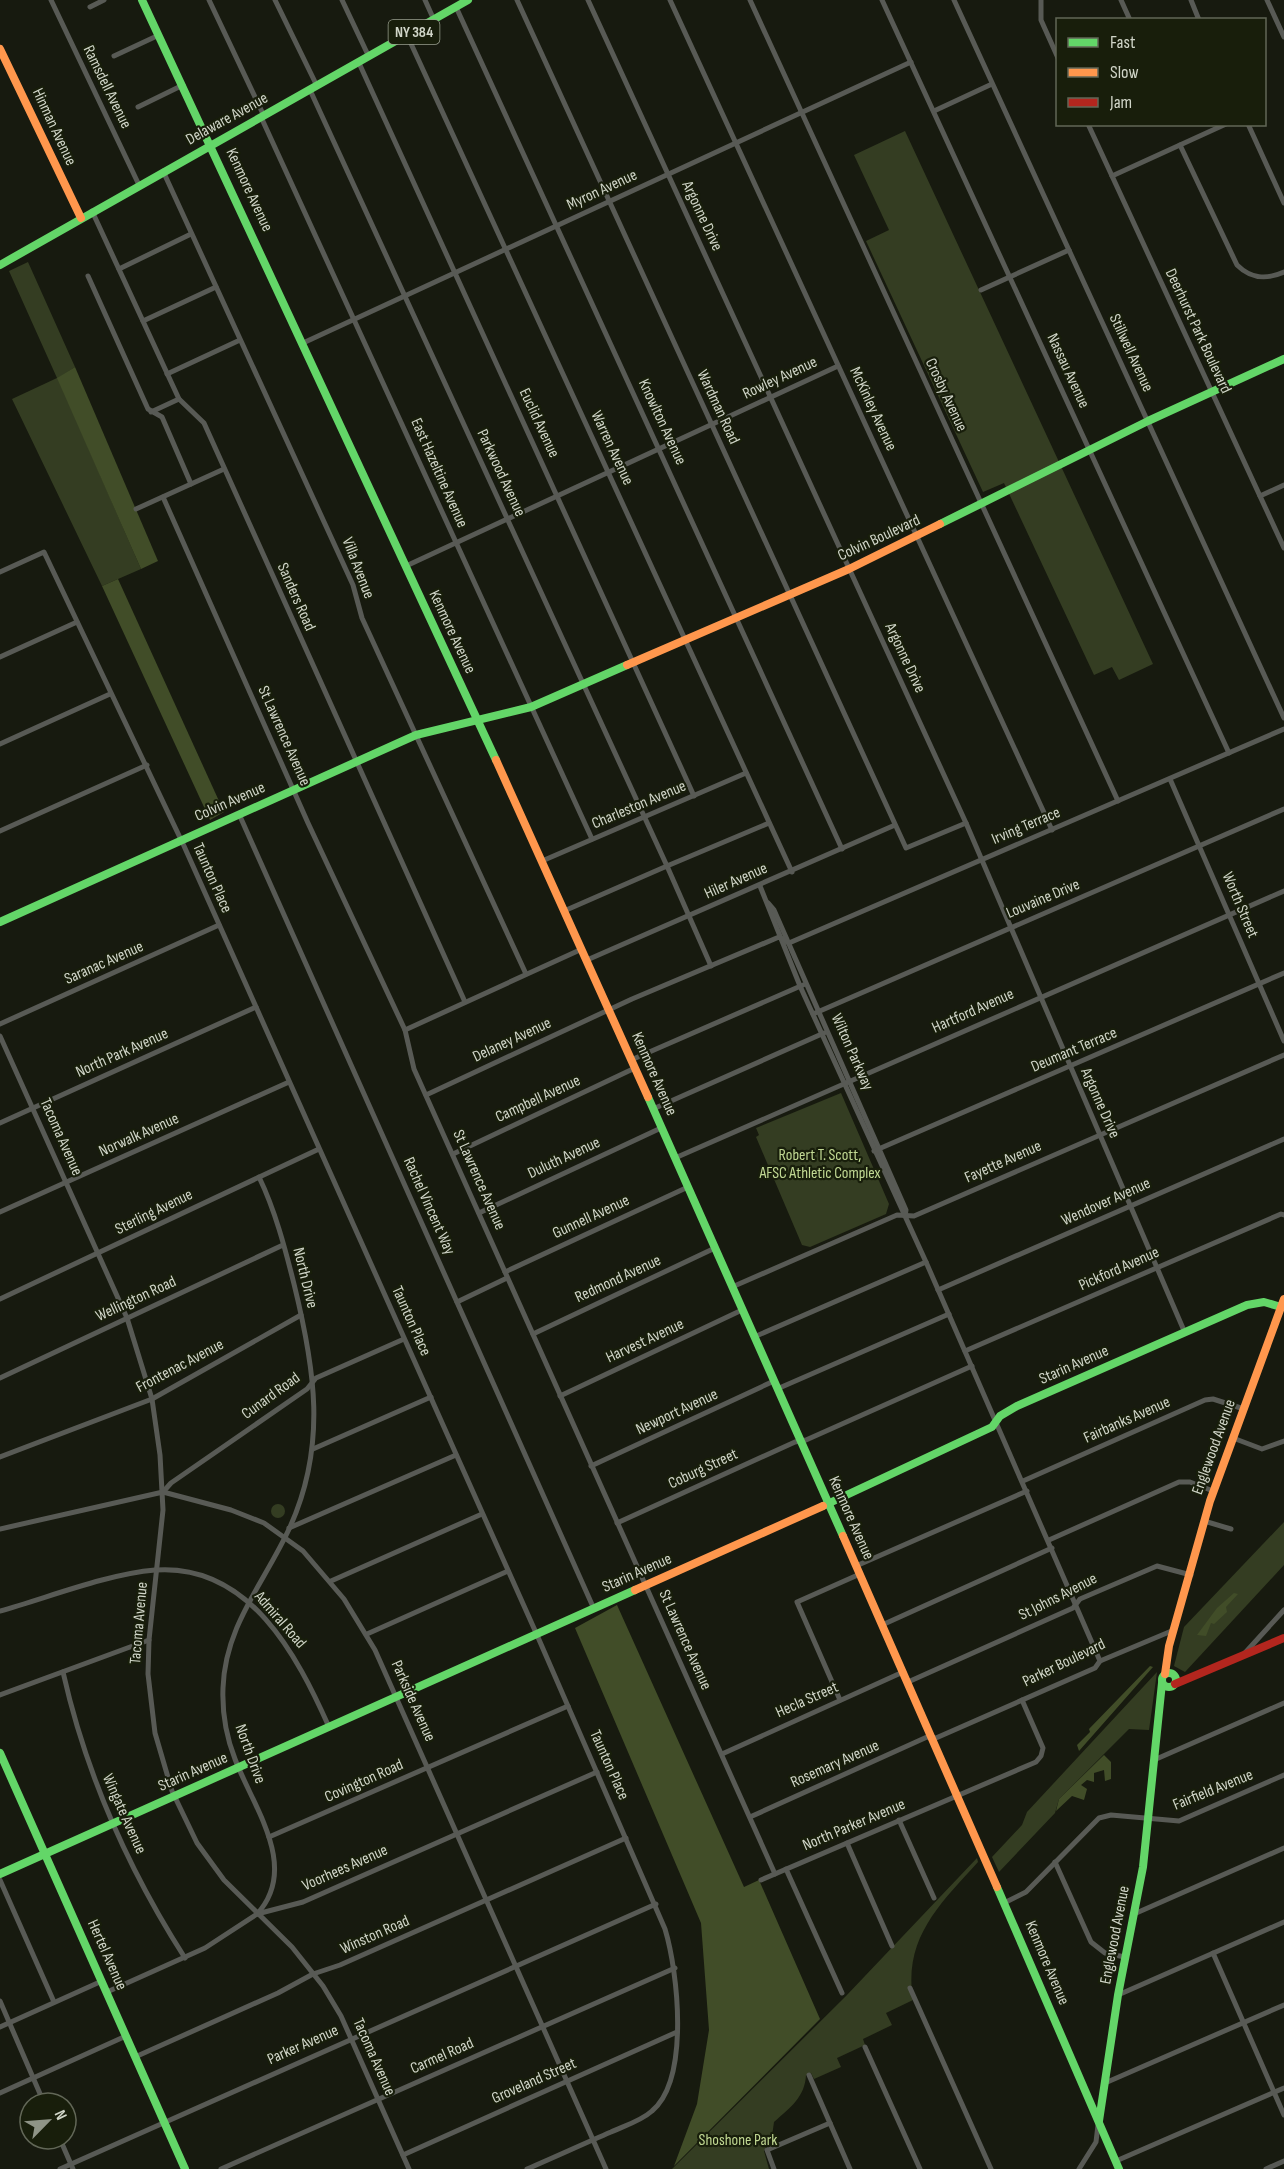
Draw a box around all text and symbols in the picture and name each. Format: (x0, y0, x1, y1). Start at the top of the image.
legend (1056, 18, 1266, 126)
road number: NY 384 (388, 20, 440, 44)
text: Fast (1110, 32, 1136, 53)
street label: Ramsdell Avenue (79, 42, 135, 132)
text: Slow (1110, 62, 1139, 83)
street label: Hinman Avenue (28, 85, 80, 169)
street label: Delaware Avenue (183, 89, 271, 149)
text: Jam (1109, 92, 1132, 113)
street label: Kenmore Avenue (221, 145, 277, 235)
street label: Myron Avenue (564, 166, 640, 214)
street label: Argonne Drive (677, 177, 726, 254)
street label: Deerhurst Park Boulevard (1161, 266, 1235, 396)
street label: Stillwell Avenue (1105, 311, 1157, 395)
street label: Nassau Avenue (1042, 331, 1094, 411)
street label: Rowley Avenue (740, 353, 820, 403)
street label: Crosby Avenue (921, 355, 971, 435)
street label: McKinley Avenue (845, 364, 901, 454)
street label: Wardman Road (693, 367, 743, 447)
street label: Knowlton Avenue (634, 376, 690, 468)
street label: Euclid Avenue (515, 385, 563, 461)
street label: Warren Avenue (586, 408, 638, 488)
street label: East Hazeltine Avenue (406, 415, 472, 531)
street label: Parkwood Avenue (473, 426, 529, 520)
street label: Colvin Boulevard (835, 511, 923, 565)
street label: Villa Avenue (338, 535, 378, 601)
street label: Sanders Road (273, 560, 319, 634)
street label: Kenmore Avenue (424, 587, 480, 677)
street label: Argonne Drive (880, 619, 929, 696)
street label: St Lawrence Avenue (254, 683, 314, 789)
street label: Charleston Avenue (589, 777, 689, 833)
street label: Colvin Avenue (192, 778, 268, 826)
street label: Irving Terrace (989, 803, 1063, 849)
street label: Taunton Place (188, 840, 236, 916)
street label: Hiler Avenue (702, 859, 770, 903)
street label: Worth Street (1218, 869, 1262, 941)
street label: Louvaine Drive (1003, 875, 1083, 923)
street label: Saranac Avenue (62, 937, 146, 989)
street label: Hartford Avenue (929, 985, 1017, 1037)
street label: Wilton Parkway (827, 1011, 877, 1093)
street label: Delaney Avenue (470, 1014, 554, 1066)
street label: Deumant Terrace (1028, 1023, 1120, 1077)
street label: North Park Avenue (73, 1024, 171, 1082)
street label: Kenmore Avenue (627, 1029, 681, 1119)
street label: Argonne Drive (1076, 1064, 1124, 1141)
street label: Campbell Avenue (493, 1071, 583, 1127)
street label: Tacoma Avenue (36, 1095, 86, 1179)
street label: Norwalk Avenue (96, 1109, 182, 1161)
street label: St Lawrence Avenue (449, 1127, 509, 1233)
street label: Duluth Avenue (525, 1133, 603, 1183)
street label: Fayette Avenue (962, 1137, 1044, 1187)
park label: Robert T. Scott, AFSC Athletic Complex (758, 1146, 881, 1183)
street label: Rachel Vincent Way (399, 1154, 459, 1258)
street label: Wendover Avenue (1059, 1174, 1153, 1230)
street label: Sterling Avenue (112, 1185, 196, 1239)
street label: Gunnell Avenue (550, 1191, 632, 1243)
street label: Pickford Avenue (1076, 1243, 1162, 1295)
street label: North Drive (288, 1246, 322, 1310)
street label: Redmond Avenue (572, 1251, 664, 1307)
street label: Wellington Road (93, 1272, 179, 1326)
street label: Taunton Place (387, 1283, 435, 1359)
street label: Harvest Avenue (603, 1315, 687, 1367)
street label: Frontenac Avenue (133, 1335, 227, 1397)
street label: Starin Avenue (1036, 1341, 1112, 1389)
street label: Cunard Road (238, 1368, 304, 1424)
street label: Newport Avenue (633, 1385, 721, 1439)
street label: Fairbanks Avenue (1081, 1393, 1173, 1447)
street label: Englewood Avenue (1188, 1397, 1240, 1497)
street label: Coburg Street (665, 1445, 741, 1493)
street label: Kenmore Avenue (824, 1473, 878, 1563)
street label: Starin Avenue (599, 1549, 675, 1597)
street label: St Johns Avenue (1016, 1569, 1100, 1625)
street label: Tacoma Avenue (126, 1581, 152, 1665)
street label: Admiral Road (249, 1587, 310, 1652)
street label: St Lawrence Avenue (655, 1587, 715, 1693)
street label: Parker Boulevard (1020, 1635, 1108, 1691)
street label: Parkside Avenue (387, 1658, 439, 1744)
street label: Hecla Street (773, 1678, 841, 1722)
street label: North Drive (231, 1722, 269, 1786)
street label: Taunton Place (585, 1727, 633, 1803)
street label: Rosemary Avenue (788, 1736, 882, 1792)
street label: Starin Avenue (155, 1748, 231, 1796)
street label: Covington Road (322, 1755, 406, 1807)
street label: Fairfield Avenue (1170, 1765, 1256, 1815)
street label: Wingate Avenue (98, 1771, 150, 1857)
street label: North Parker Avenue (800, 1795, 908, 1855)
street label: Voorhees Avenue (299, 1841, 391, 1895)
street label: Englewood Avenue (1096, 1884, 1134, 1986)
street label: Winston Road (338, 1911, 412, 1959)
street label: Hertel Avenue (83, 1917, 131, 1993)
street label: Kenmore Avenue (1021, 1918, 1073, 2008)
street label: Tacoma Avenue (349, 2015, 399, 2099)
street label: Parker Avenue (264, 2021, 342, 2069)
street label: Carmel Road (407, 2034, 477, 2078)
street label: Groveland Street (489, 2054, 579, 2108)
north arrow (18, 2091, 78, 2151)
text: N (50, 2107, 71, 2123)
park label: Shoshone Park (699, 2131, 777, 2150)

